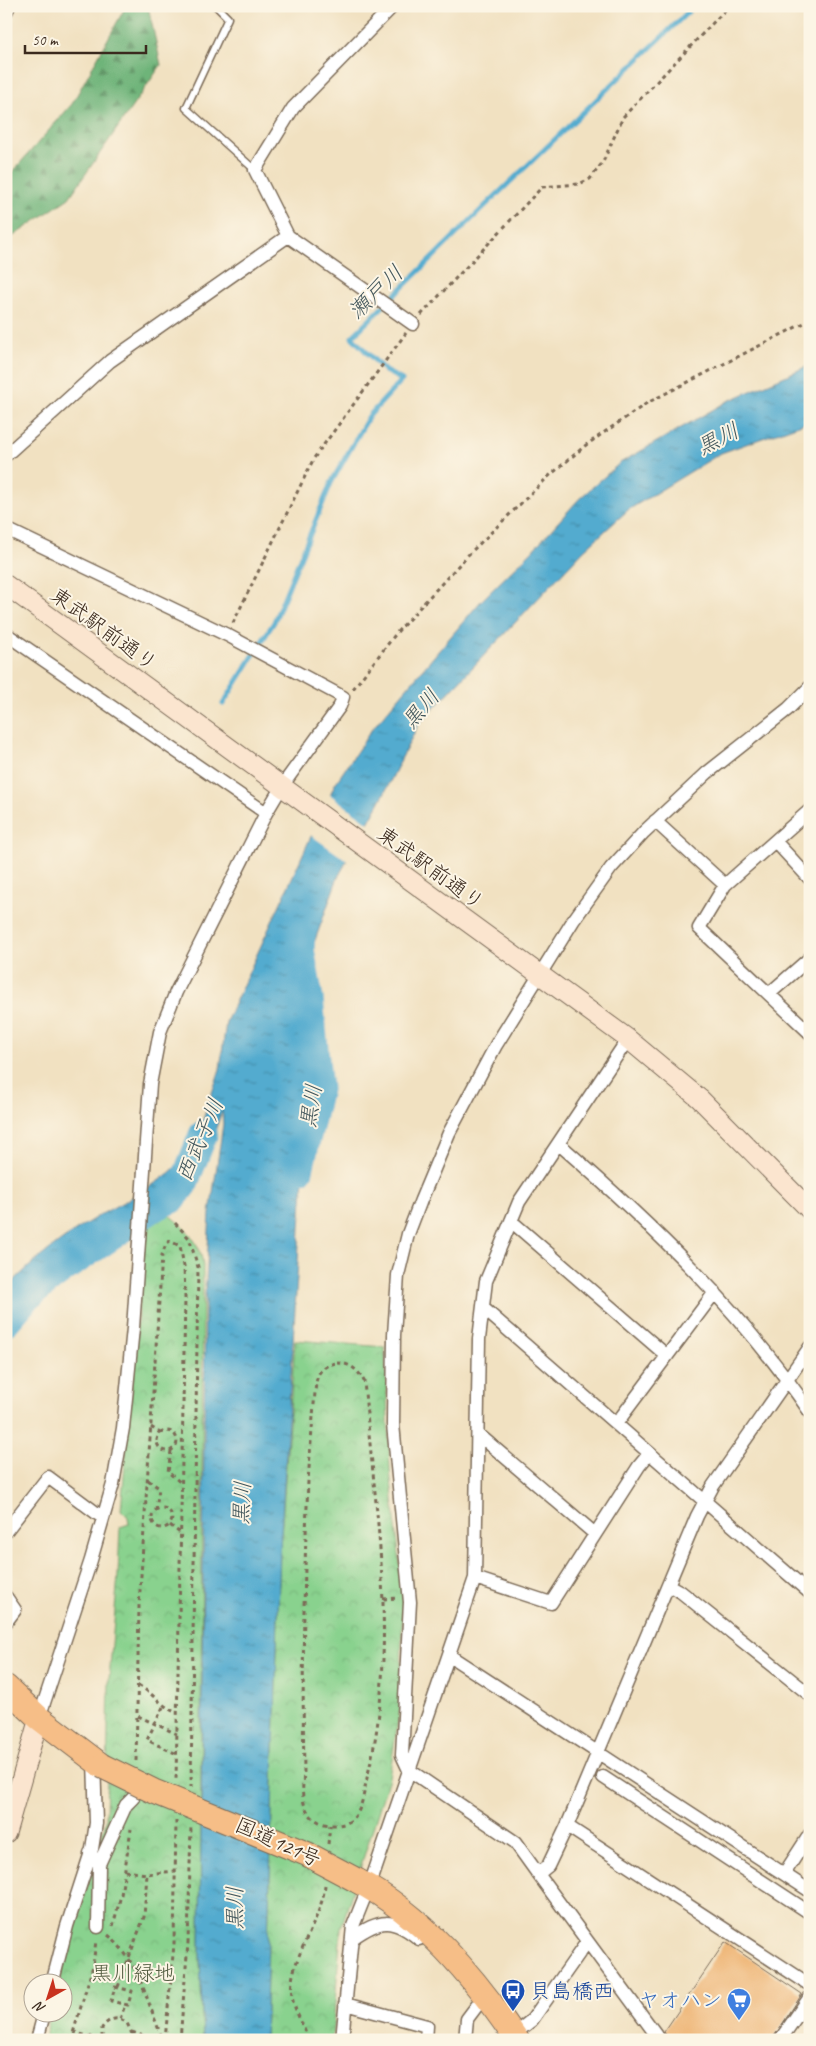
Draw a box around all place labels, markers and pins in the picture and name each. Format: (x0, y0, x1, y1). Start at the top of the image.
bus stop icon: 貝島橋西 (500, 1978, 526, 2012)
place label: 貝島橋西 (530, 1978, 614, 2004)
place label: ヤオハン (638, 1987, 722, 2013)
supermarket icon: ヤオハン (726, 1987, 752, 2021)

